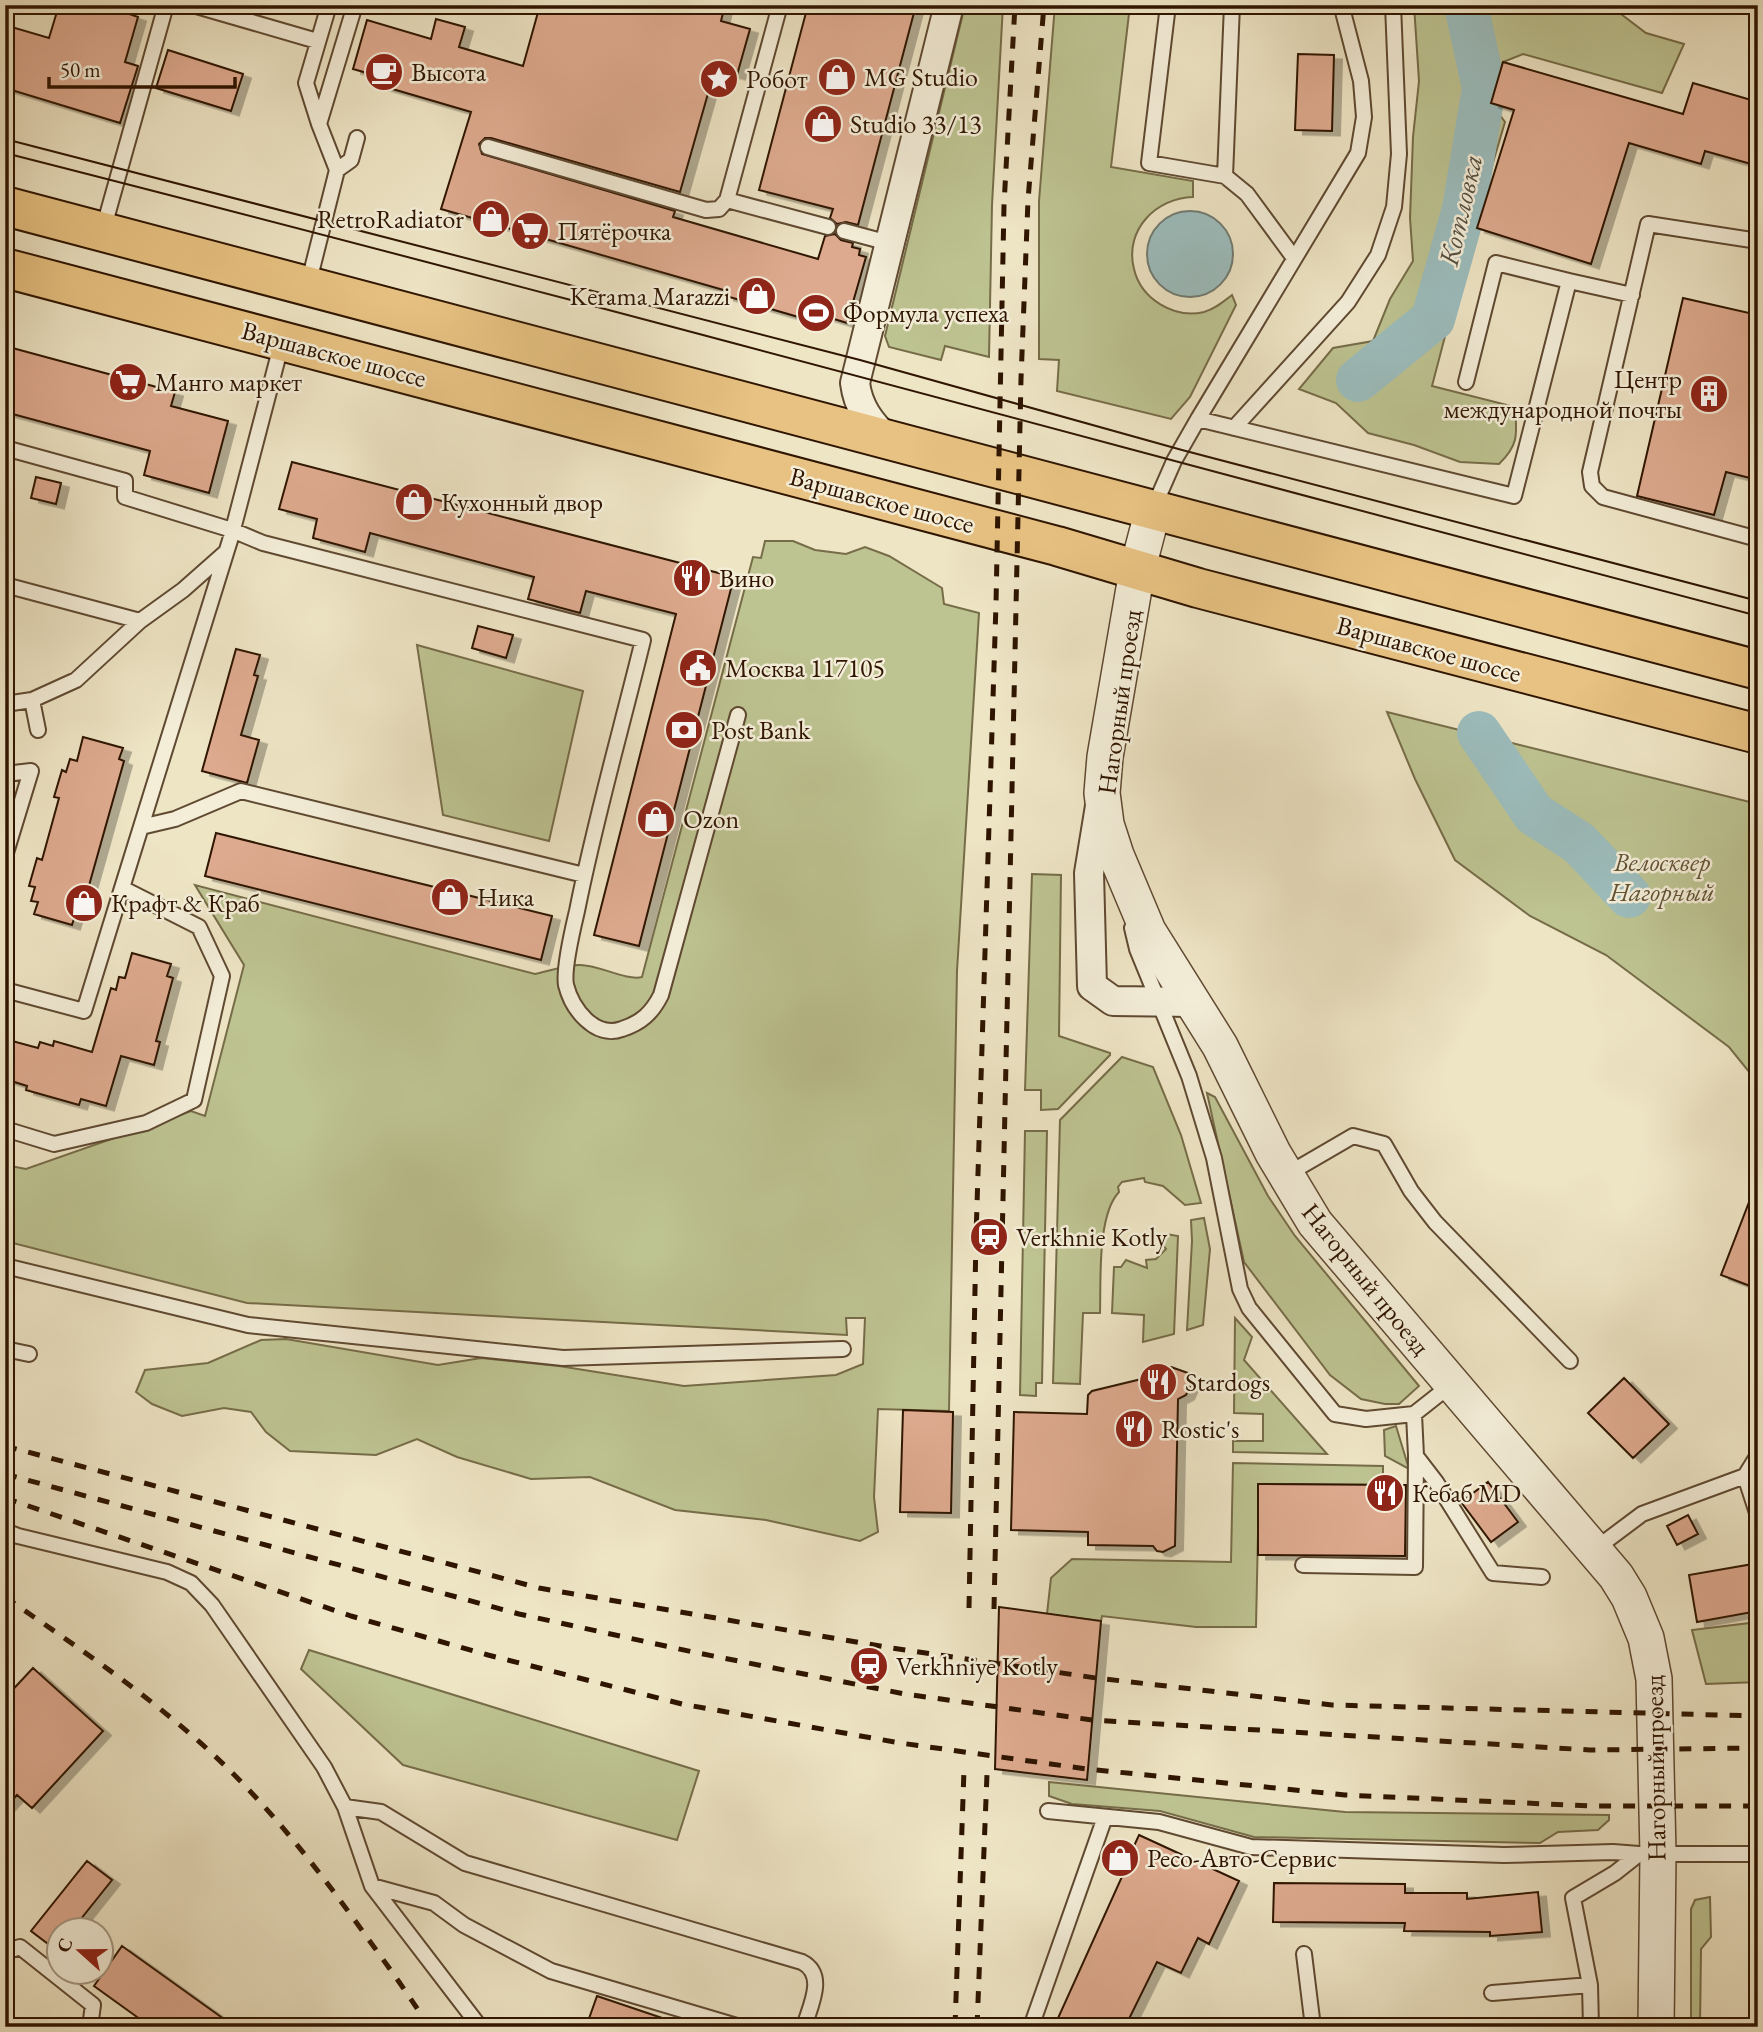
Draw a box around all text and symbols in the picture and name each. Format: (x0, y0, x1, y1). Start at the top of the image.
scale bar (49, 46, 234, 90)
cafe icon: Высота (363, 51, 405, 93)
place label: Высота (411, 55, 487, 89)
text: 50 m (60, 56, 101, 83)
shop icon: MG Studio (816, 56, 858, 98)
place icon: Робот (698, 58, 740, 100)
place label: MG Studio (864, 60, 978, 94)
place label: Робот (746, 62, 808, 96)
shop icon: Studio 33/13 (802, 103, 844, 145)
place label: Studio 33/13 (850, 107, 982, 141)
water label: Котловка (1430, 151, 1490, 270)
shop icon: RetroRadiator (470, 198, 512, 240)
place label: RetroRadiator (317, 202, 464, 236)
supermarket icon: Пятёрочка (509, 210, 551, 252)
place label: Пятёрочка (557, 214, 672, 248)
shop icon: Kerama Marazzi (736, 275, 778, 317)
place label: Kerama Marazzi (570, 279, 730, 313)
sports icon: Формула успеха (795, 292, 837, 334)
place label: Формула успеха (843, 296, 1010, 330)
street label: Варшавское шоссе (238, 313, 430, 395)
supermarket icon: Манго маркет (107, 361, 149, 403)
place label: Центр международной почты (1444, 362, 1682, 426)
place label: Манго маркет (155, 365, 302, 399)
building icon: Центр международной почты (1688, 373, 1730, 415)
street label: Варшавское шоссе (786, 459, 978, 541)
shop icon: Кухонный двор (393, 481, 435, 523)
place label: Кухонный двор (441, 485, 603, 519)
restaurant icon: Вино (671, 557, 713, 599)
place label: Вино (719, 561, 774, 595)
street label: Нагорный проезд (1089, 607, 1149, 797)
street label: Варшавское шоссе (1333, 608, 1525, 690)
public building icon: Москва 117105 (677, 647, 719, 689)
place label: Москва 117105 (725, 651, 885, 685)
bank icon: Post Bank (663, 709, 705, 751)
place label: Post Bank (711, 713, 811, 747)
shop icon: Ozon (635, 798, 677, 840)
place label: Ozon (683, 802, 740, 836)
park label: Велосквер Нагорный (1609, 845, 1714, 909)
shop icon: Ника (429, 876, 471, 918)
place label: Ника (477, 880, 535, 914)
shop icon: Крафт & Краб (63, 882, 105, 924)
place label: Крафт & Краб (111, 886, 260, 920)
street label: Нагорный проезд (1294, 1196, 1438, 1362)
station icon: Verkhnie Kotly (968, 1216, 1010, 1258)
place label: Verkhnie Kotly (1016, 1220, 1168, 1254)
restaurant icon: Stardogs (1137, 1361, 1179, 1403)
place label: Stardogs (1185, 1365, 1270, 1399)
restaurant icon: Rostic's (1113, 1408, 1155, 1450)
place label: Rostic's (1161, 1412, 1240, 1446)
restaurant icon: Кебаб MD (1364, 1472, 1406, 1514)
place label: Кебаб MD (1412, 1476, 1521, 1510)
station icon: Verkhniye Kotly (848, 1645, 890, 1687)
place label: Verkhniye Kotly (896, 1649, 1058, 1683)
street label: Нагорный проезд (1636, 1674, 1674, 1861)
shop icon: Ресо-Авто-Сервис (1099, 1837, 1141, 1879)
place label: Ресо-Авто-Сервис (1147, 1841, 1337, 1875)
north arrow (46, 1916, 116, 1986)
text: С (51, 1934, 79, 1956)

